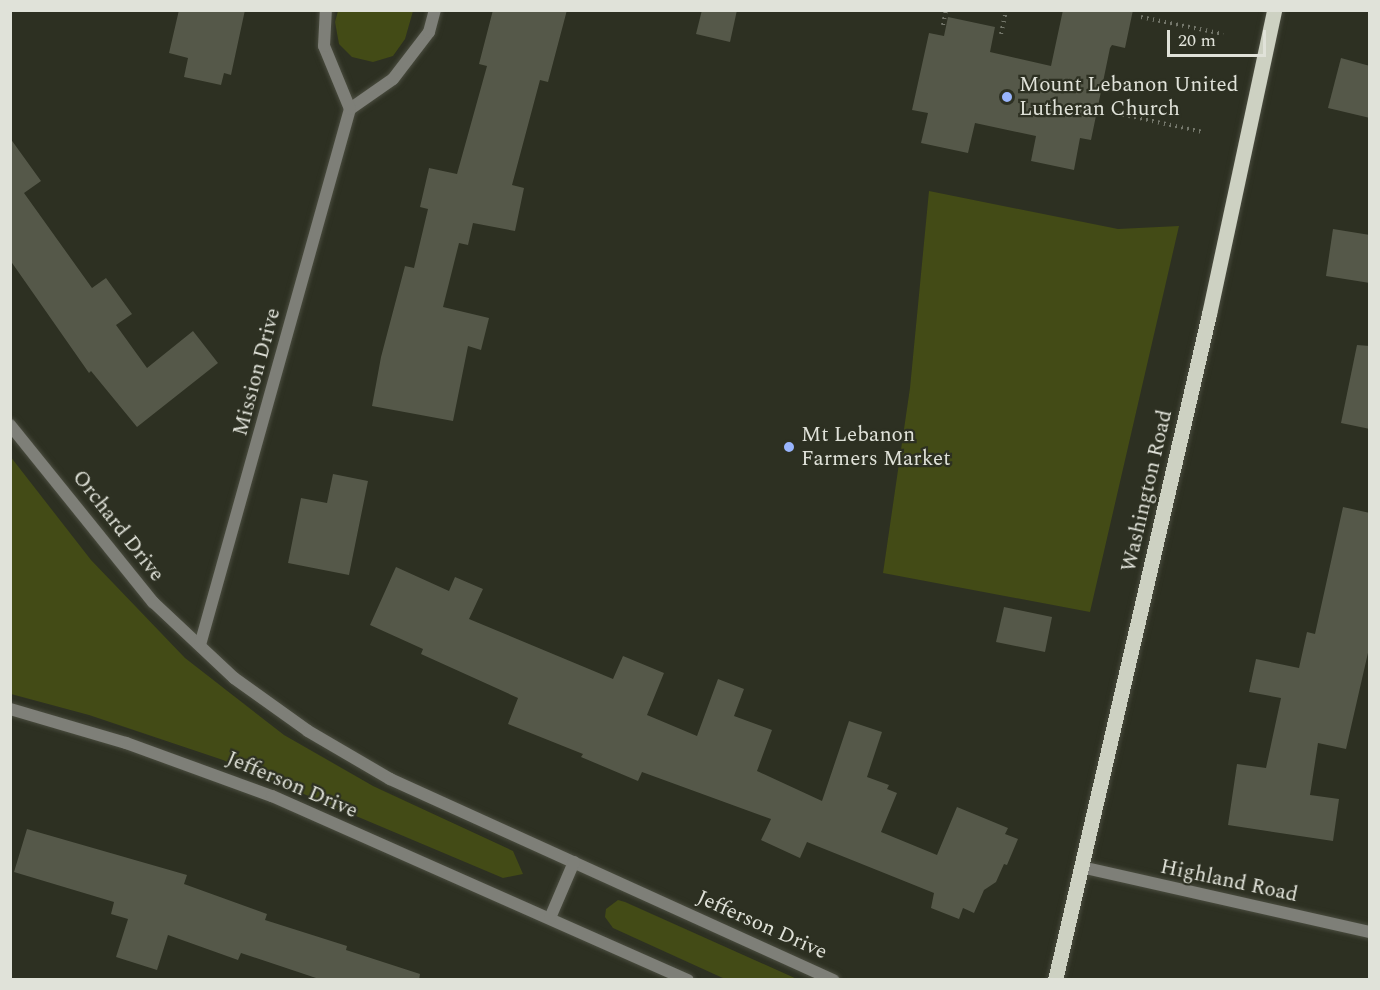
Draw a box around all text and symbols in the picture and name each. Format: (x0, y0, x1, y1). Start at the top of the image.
scale bar (1170, 18, 1269, 56)
text: 20 m (1178, 27, 1216, 54)
place label: Mount Lebanon United Lutheran Church (1019, 72, 1238, 122)
marker: Mount Lebanon United Lutheran Church (1000, 90, 1014, 104)
street label: Mission Drive (228, 305, 286, 439)
street label: Washington Road (1116, 408, 1178, 574)
place label: Mt Lebanon Farmers Market (801, 422, 951, 472)
marker: Mt Lebanon Farmers Market (782, 440, 796, 454)
street label: Orchard Drive (67, 465, 169, 587)
street label: Jefferson Drive (223, 746, 361, 824)
street label: Highland Road (1158, 854, 1300, 908)
street label: Jefferson Drive (693, 885, 831, 965)

